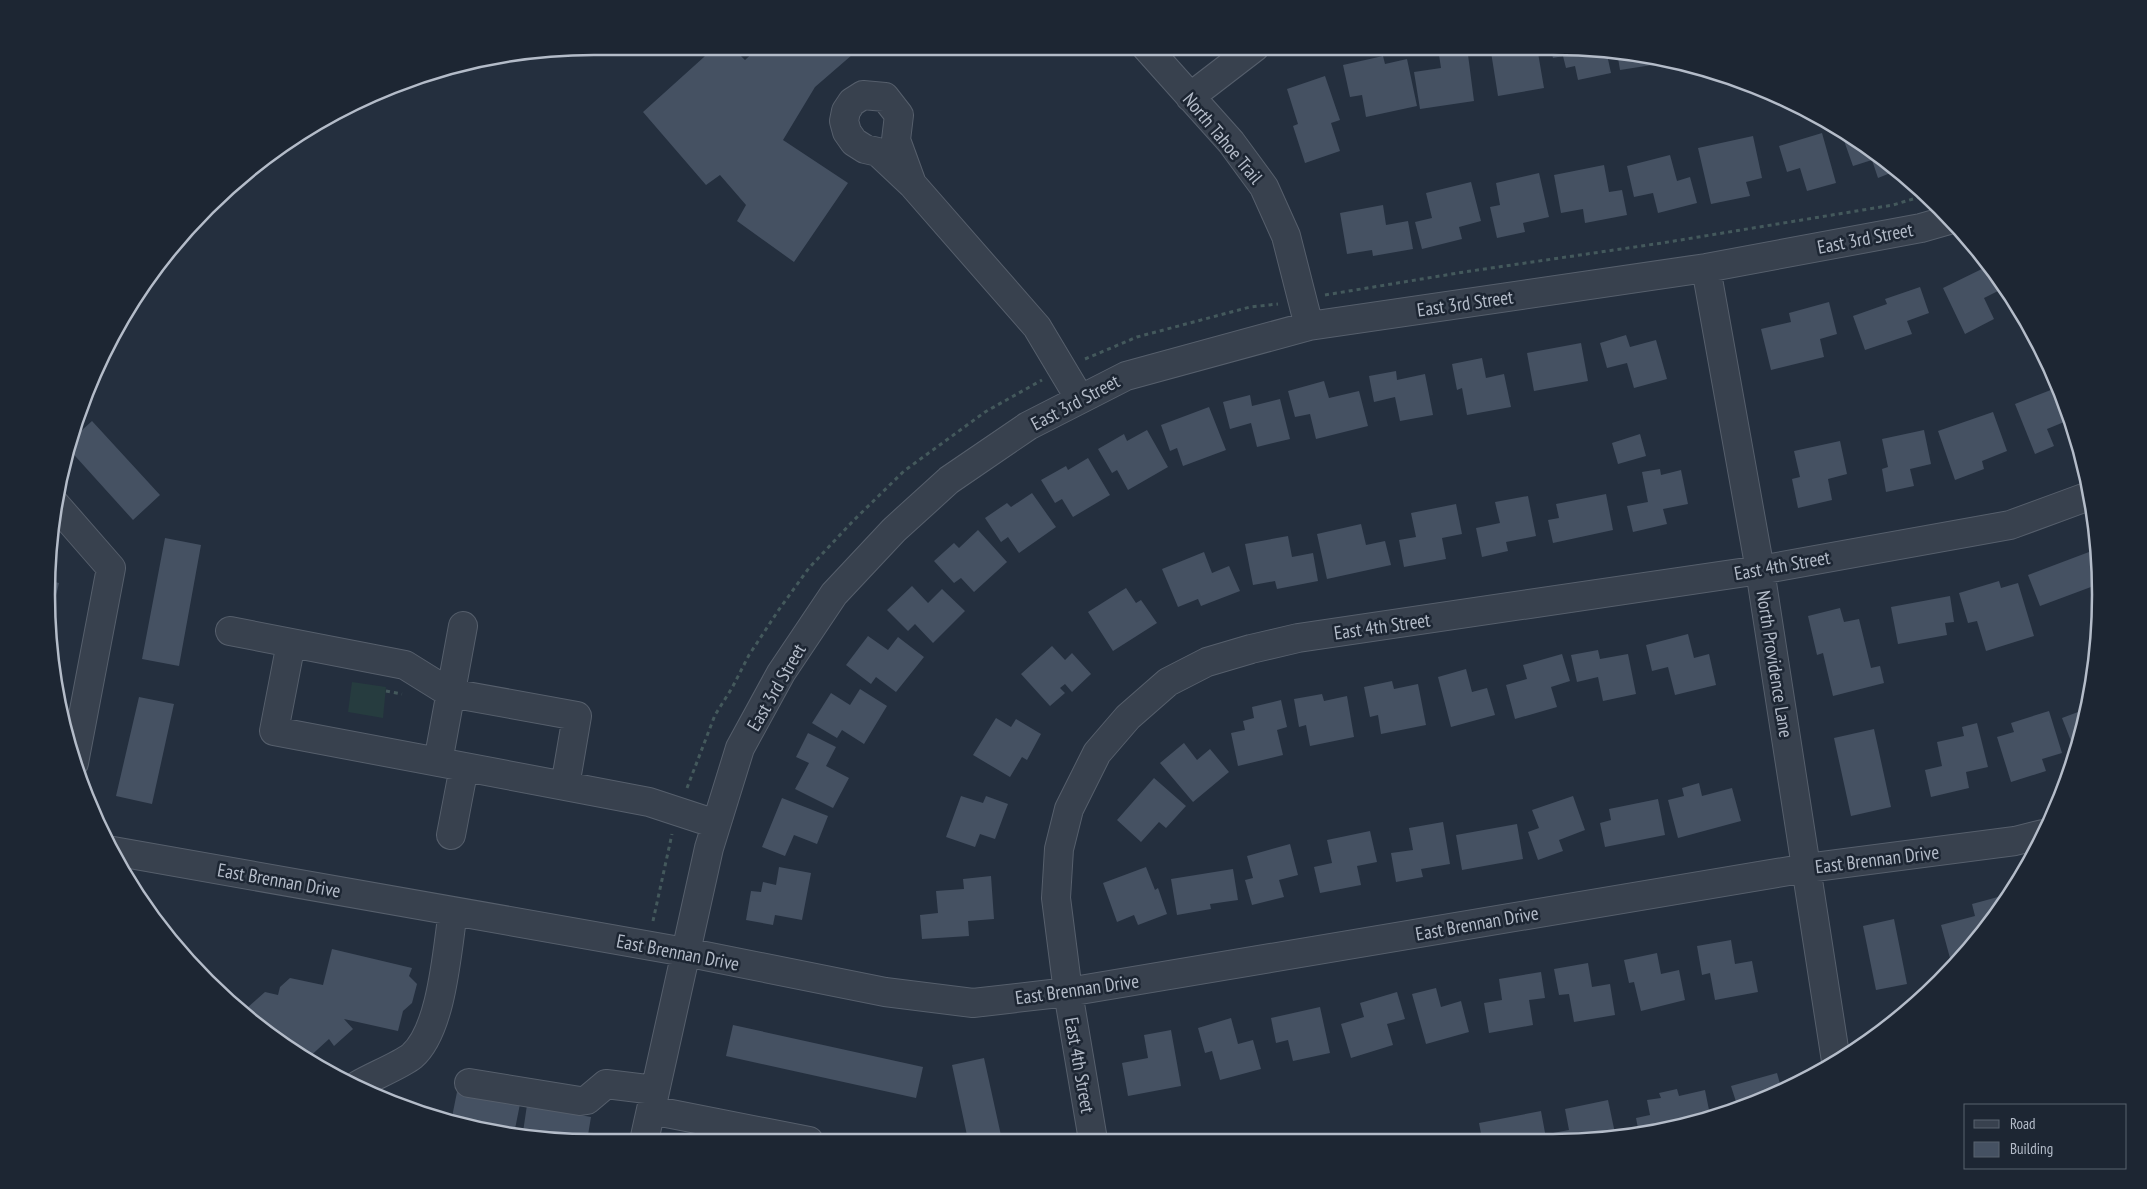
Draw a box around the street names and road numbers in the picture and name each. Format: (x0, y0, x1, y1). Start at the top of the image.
street label: North Tahoe Trail (1178, 87, 1269, 189)
street label: East 3rd Street (1815, 217, 1916, 259)
street label: East 3rd Street (1415, 284, 1515, 322)
street label: East 3rd Street (1027, 368, 1124, 435)
street label: East 4th Street (1732, 545, 1833, 585)
street label: North Providence Lane (1752, 589, 1799, 739)
street label: East 4th Street (1332, 607, 1432, 645)
street label: East 3rd Street (741, 638, 811, 735)
street label: East Brennan Drive (1814, 839, 1940, 879)
street label: East Brennan Drive (216, 857, 343, 903)
street label: East Brennan Drive (1414, 900, 1541, 946)
street label: East Brennan Drive (615, 928, 742, 976)
street label: East Brennan Drive (1014, 968, 1141, 1010)
street label: East 4th Street (1060, 1015, 1100, 1116)

